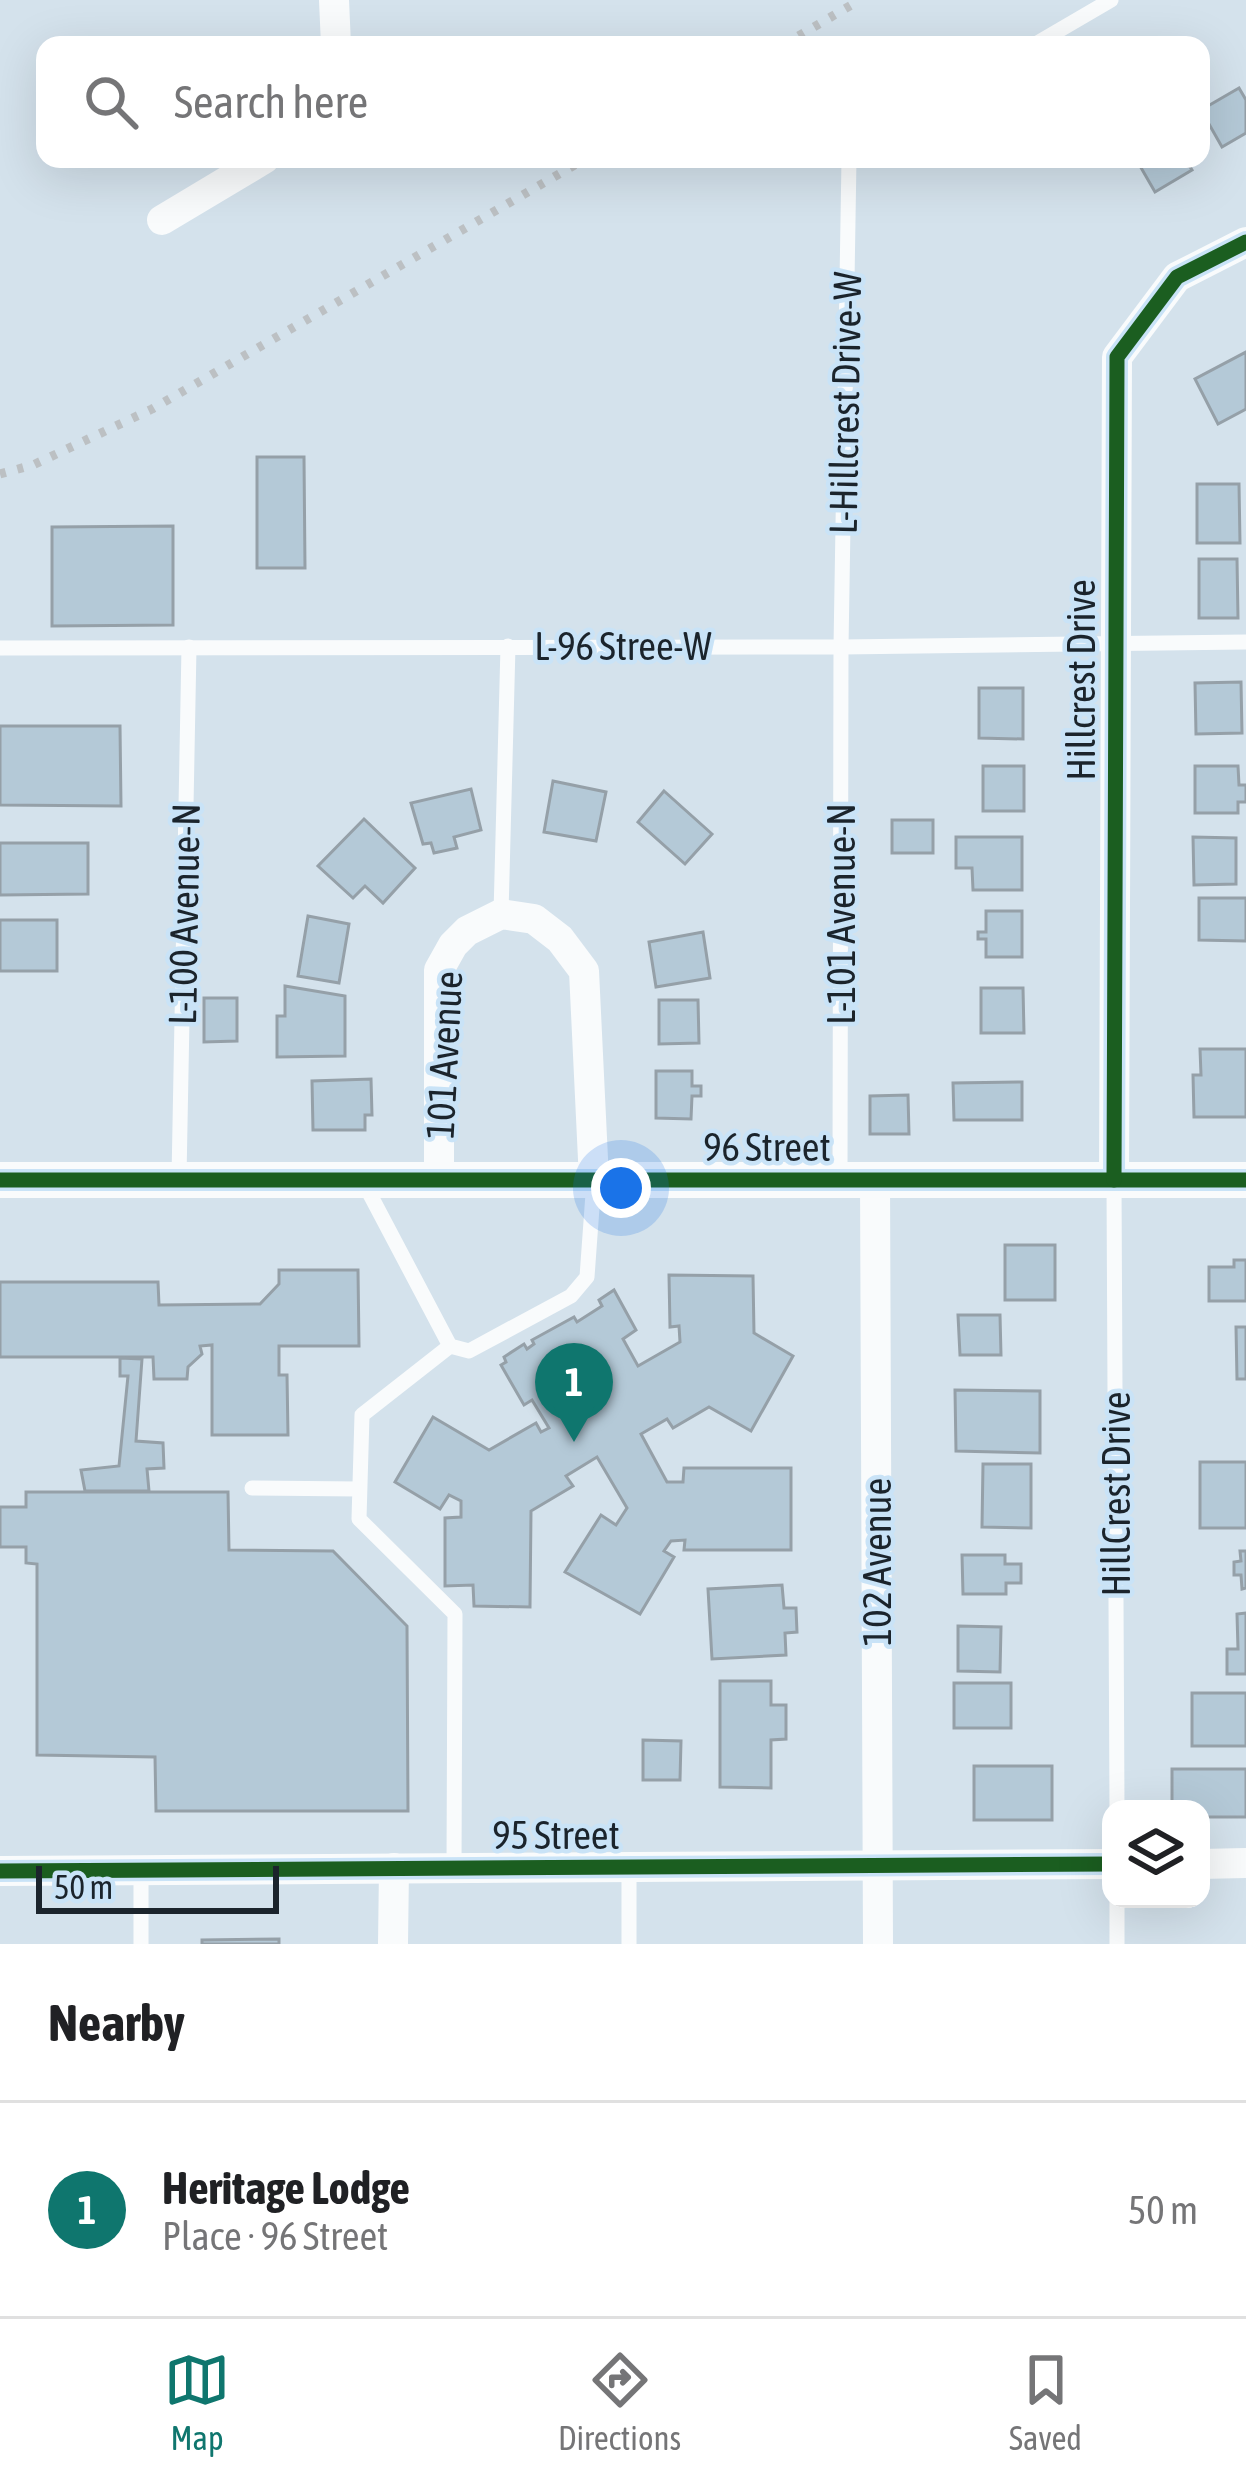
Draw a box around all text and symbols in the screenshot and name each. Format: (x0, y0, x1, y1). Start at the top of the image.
search box (36, 36, 1210, 168)
icon: search (78, 69, 144, 135)
text: Search here (174, 76, 368, 128)
street label: L-Hillcrest Drive-W (821, 271, 869, 535)
street label: Hillcrest Drive (1059, 579, 1103, 781)
street label: L-96 Stree-W (534, 624, 712, 668)
street label: L-100 Avenue-N (160, 803, 208, 1025)
street label: L-101 Avenue-N (819, 803, 863, 1025)
street label: 101 Avenue (418, 970, 470, 1140)
street label: 96 Street (703, 1125, 831, 1169)
your location (591, 1158, 651, 1218)
pin: 1 (535, 1343, 613, 1442)
street label: HillCrest Drive (1094, 1391, 1138, 1597)
street label: 102 Avenue (855, 1478, 899, 1646)
map controls (1102, 1800, 1210, 1908)
button: layers (1102, 1800, 1210, 1908)
street label: 95 Street (492, 1813, 620, 1857)
scale bar (36, 1860, 279, 1913)
text: 50 m (54, 1868, 113, 1906)
text: Nearby (48, 1993, 185, 2052)
text: Heritage Lodge (162, 2162, 410, 2214)
text: 1 (78, 2188, 96, 2232)
text: 50 m (1128, 2188, 1198, 2232)
text: Place · 96 Street (162, 2214, 388, 2258)
tab: Map (164, 2347, 230, 2457)
tab: Directions (558, 2347, 681, 2457)
tab: Saved (1009, 2347, 1082, 2457)

